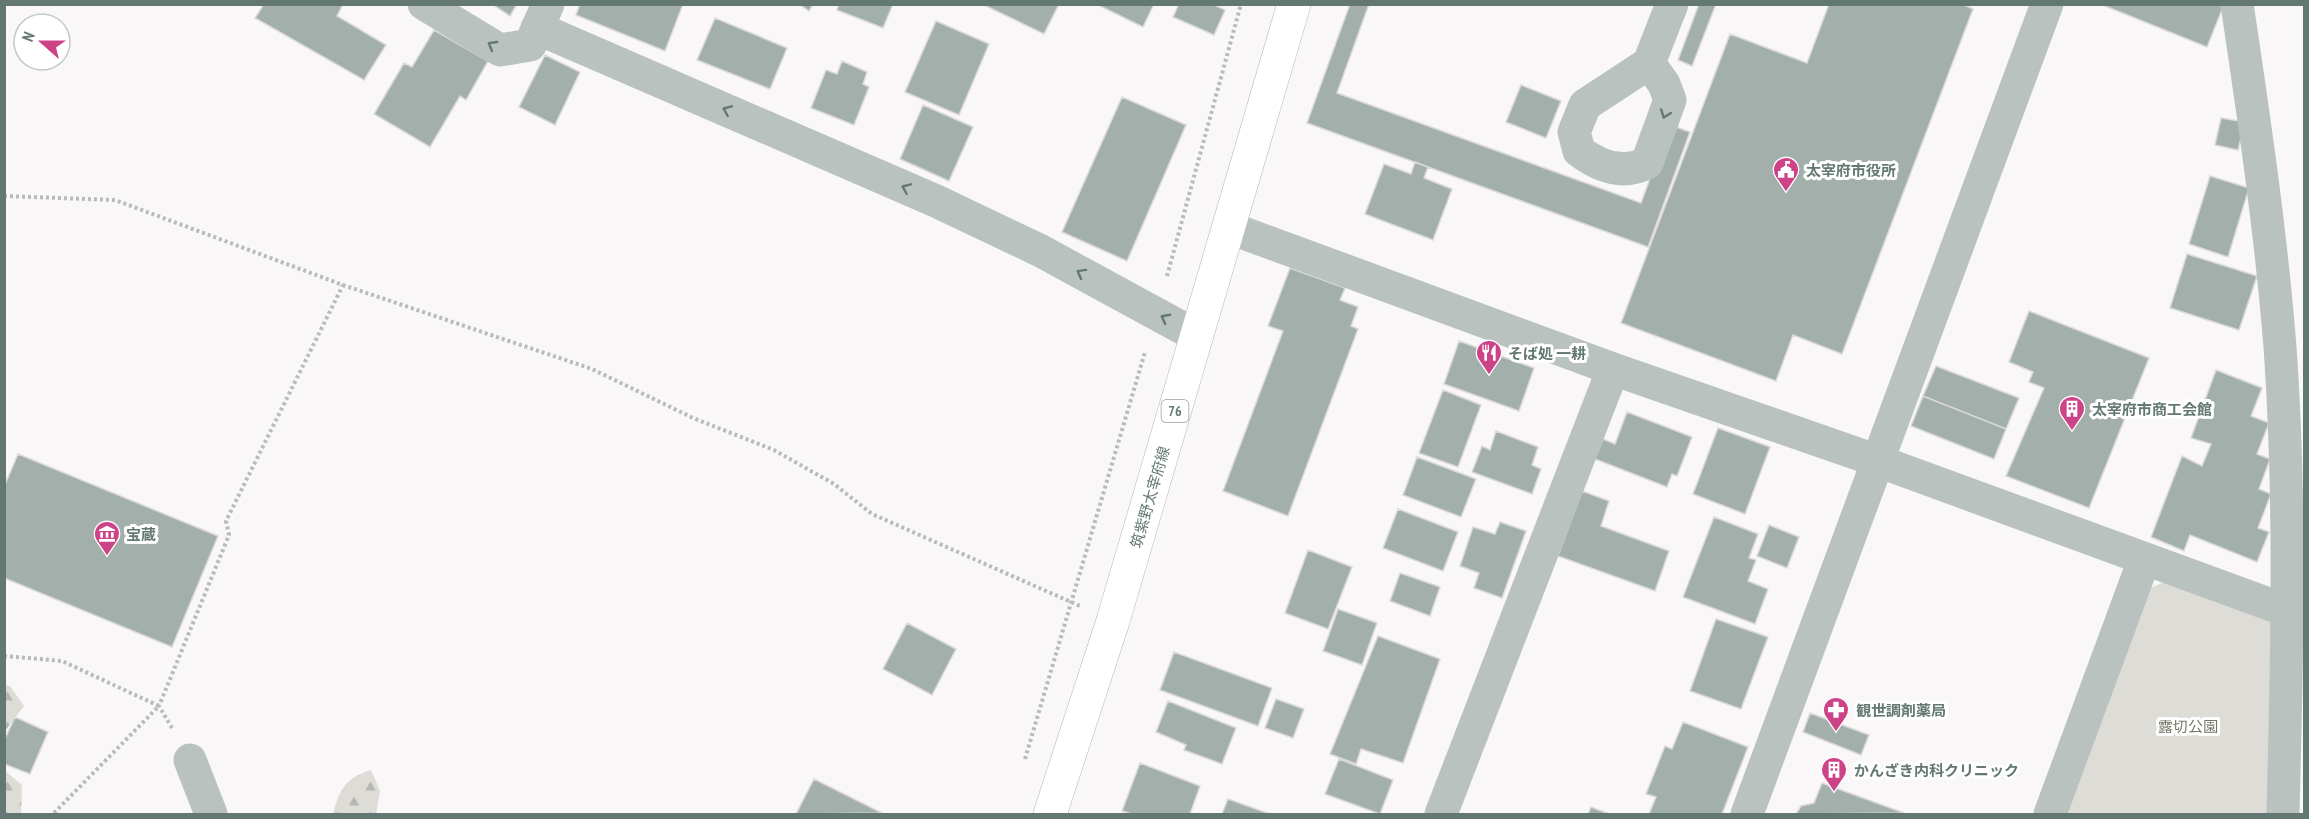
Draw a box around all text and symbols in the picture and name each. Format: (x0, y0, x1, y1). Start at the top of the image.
north arrow (12, 12, 72, 72)
text: N (17, 29, 39, 44)
one-way arrow (488, 41, 498, 52)
one-way arrow (722, 105, 733, 117)
one-way arrow (1659, 108, 1672, 119)
public building icon: 太宰府市役所 (1771, 155, 1801, 193)
place label: 太宰府市役所 (1806, 161, 1896, 180)
one-way arrow (901, 183, 912, 195)
one-way arrow (1077, 269, 1087, 280)
one-way arrow (1161, 314, 1171, 325)
restaurant icon: そば処 一耕 (1474, 338, 1504, 376)
place label: そば処 一耕 (1508, 344, 1586, 363)
building icon: 太宰府市商工会館 (2057, 394, 2087, 432)
road number: 76 (1162, 400, 1188, 422)
place label: 太宰府市商工会館 (2092, 400, 2212, 419)
street label: 筑紫野太宰府線 (1126, 444, 1174, 550)
museum icon: 宝蔵 (92, 519, 122, 557)
place label: 宝蔵 (126, 525, 156, 544)
pharmacy icon: 観世調剤薬局 (1821, 695, 1851, 733)
place label: 観世調剤薬局 (1856, 701, 1946, 720)
park label: 露切公園 (2158, 717, 2218, 736)
building icon: かんざき内科クリニック (1819, 755, 1849, 793)
place label: かんざき内科クリニック (1854, 761, 2019, 780)

